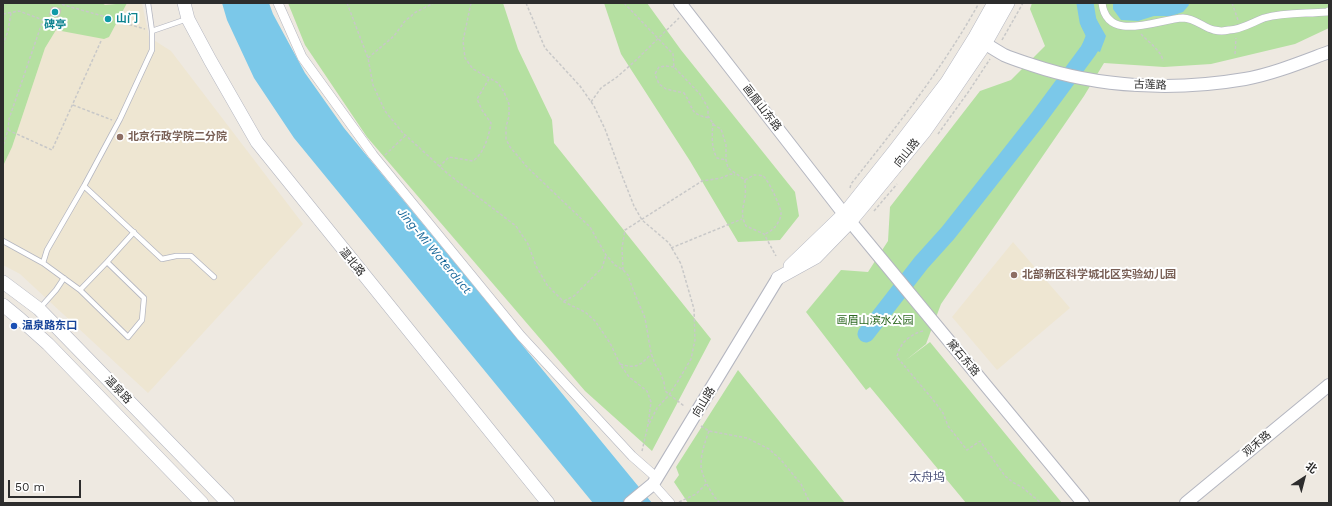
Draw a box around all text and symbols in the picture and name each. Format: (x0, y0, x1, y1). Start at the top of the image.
marker: 碑亭 (50, 7, 60, 17)
place label: 山门 (116, 12, 138, 26)
marker: 山门 (103, 14, 113, 24)
place label: 碑亭 (44, 18, 66, 32)
street label: 古莲路 (1133, 78, 1167, 92)
street label: 画眉山东路 (740, 82, 784, 134)
place label: 北京行政学院二分院 (128, 130, 227, 144)
marker: 北京行政学院二分院 (115, 132, 125, 142)
street label: 向山路 (891, 136, 923, 170)
water label: Jing-Mi Waterduct (394, 205, 474, 297)
street label: 温北路 (336, 245, 368, 279)
place label: 北部新区科学城北区实验幼儿园 (1022, 268, 1176, 282)
marker: 北部新区科学城北区实验幼儿园 (1009, 270, 1019, 280)
park label: 画眉山滨水公园 (837, 314, 913, 328)
place label: 温泉路东口 (22, 319, 77, 333)
marker: 温泉路东口 (9, 321, 19, 331)
street label: 黛石东路 (944, 337, 982, 379)
street label: 温泉路 (102, 374, 134, 406)
street label: 向山路 (690, 384, 718, 420)
street label: 观禾路 (1240, 428, 1274, 460)
north arrow (1284, 458, 1324, 498)
text: 北 (1303, 459, 1320, 476)
district label: 太舟坞 (909, 470, 945, 484)
scale bar (10, 472, 83, 498)
text: 50 m (15, 480, 45, 494)

